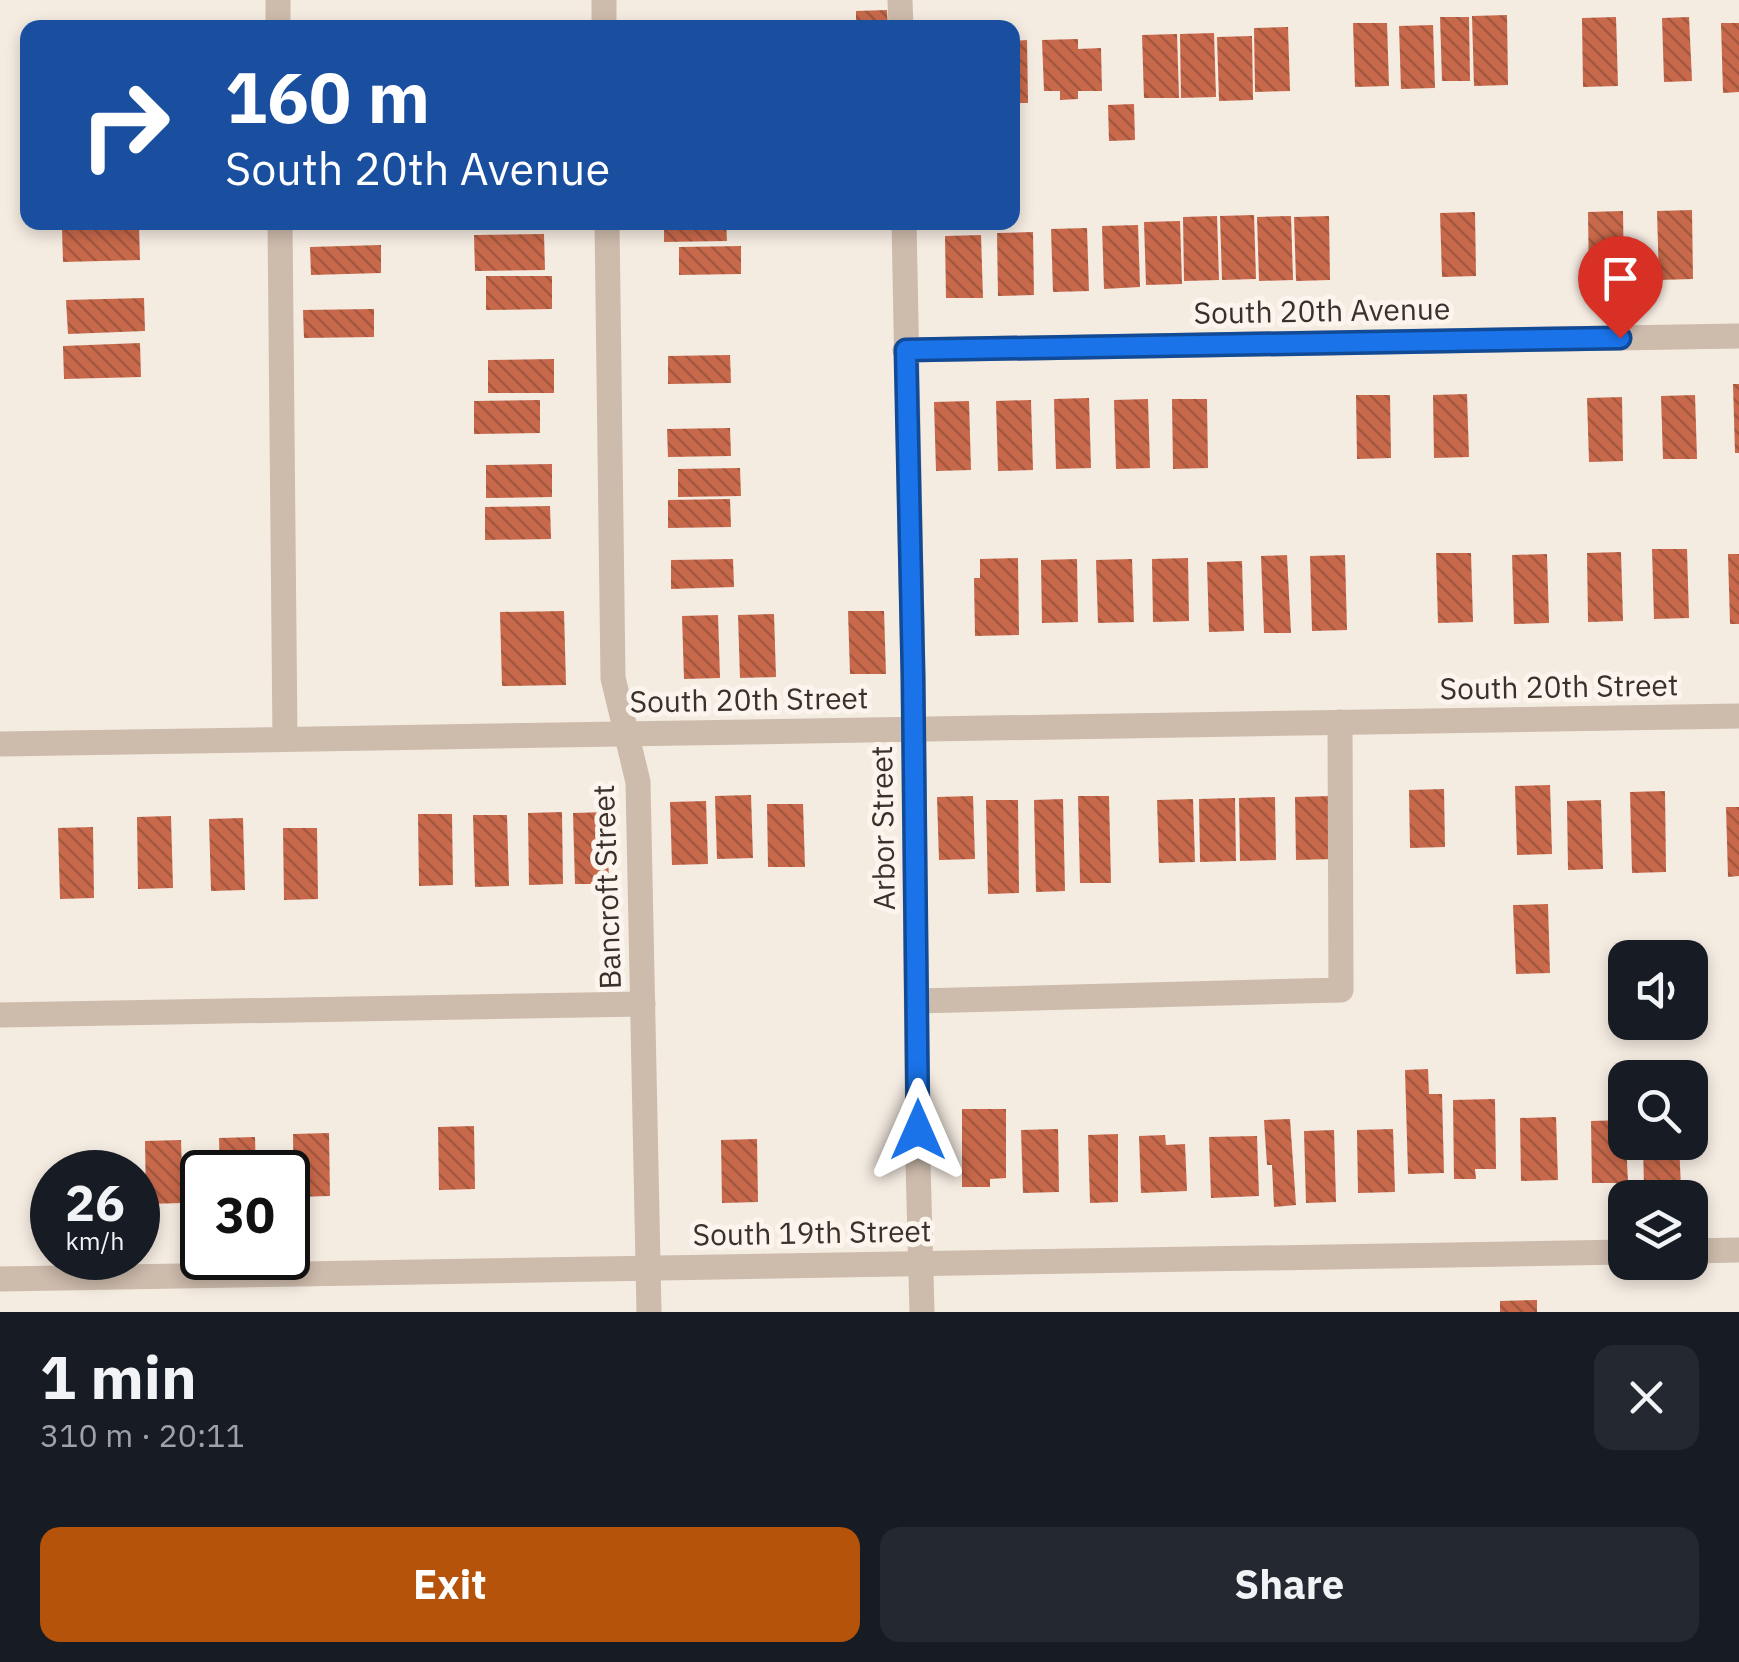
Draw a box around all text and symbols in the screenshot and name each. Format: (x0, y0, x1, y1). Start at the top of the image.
text: 160 m (225, 51, 430, 142)
icon: right (60, 60, 190, 190)
text: South 20th Avenue (225, 139, 610, 197)
pin (1578, 236, 1663, 339)
icon: arrive (1593, 251, 1648, 306)
street label: South 20th Avenue (1193, 288, 1451, 332)
street label: South 20th Street (1439, 664, 1679, 708)
street label: South 20th Street (629, 677, 869, 721)
street label: Arbor Street (861, 745, 903, 911)
street label: Bancroft Street (583, 784, 629, 990)
map controls (1608, 940, 1708, 1280)
button: sound (1608, 940, 1708, 1040)
button: search (1608, 1060, 1708, 1160)
position arrow (866, 1078, 970, 1182)
speed limit sign: 30 (180, 1150, 310, 1280)
text: 26 (65, 1170, 125, 1235)
button: layers (1608, 1180, 1708, 1280)
street label: South 19th Street (692, 1210, 932, 1254)
text: km/h (66, 1224, 124, 1257)
text: 1 min (40, 1337, 197, 1416)
button: close (1594, 1345, 1699, 1450)
text: 310 m · 20:11 (40, 1414, 245, 1456)
button: Exit (40, 1527, 860, 1642)
button: Share (880, 1527, 1699, 1642)

